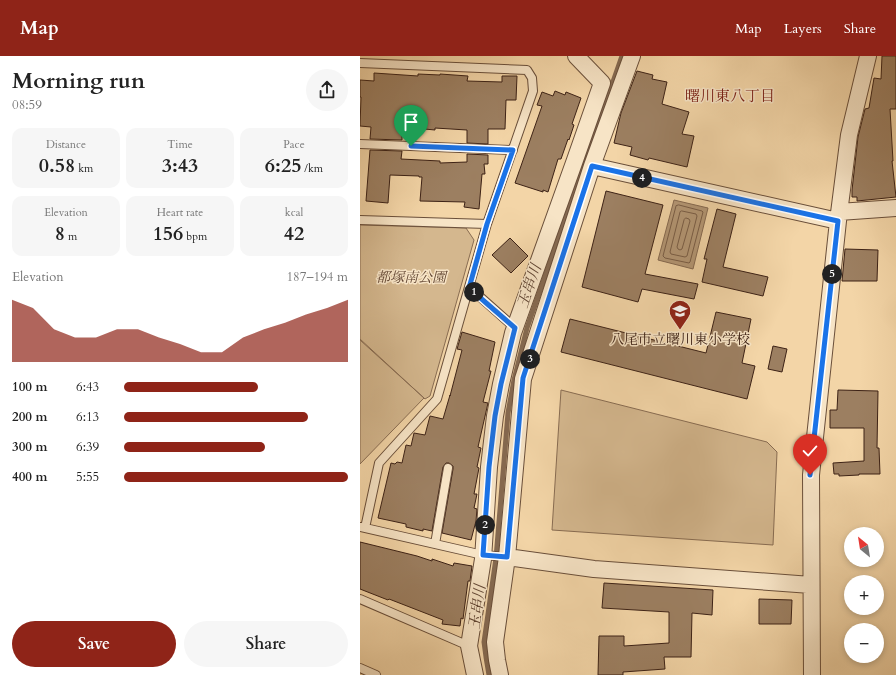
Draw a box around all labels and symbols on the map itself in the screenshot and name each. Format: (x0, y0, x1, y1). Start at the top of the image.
district label: 曙川東八丁目 (685, 86, 775, 106)
pin (394, 105, 428, 146)
pin: 4 (632, 168, 652, 188)
water label: 玉串川 (512, 260, 546, 311)
pin: 5 (822, 264, 842, 284)
park label: 都塚南公園 (376, 268, 448, 287)
pin: 1 (464, 282, 484, 302)
school or university icon: 八尾市立曙川東小学校 (667, 298, 693, 331)
place label: 八尾市立曙川東小学校 (610, 330, 750, 349)
pin: 3 (520, 349, 540, 369)
pin (793, 434, 827, 475)
pin: 2 (475, 515, 495, 535)
north arrow (844, 527, 884, 567)
water label: 玉串川 (464, 581, 490, 631)

